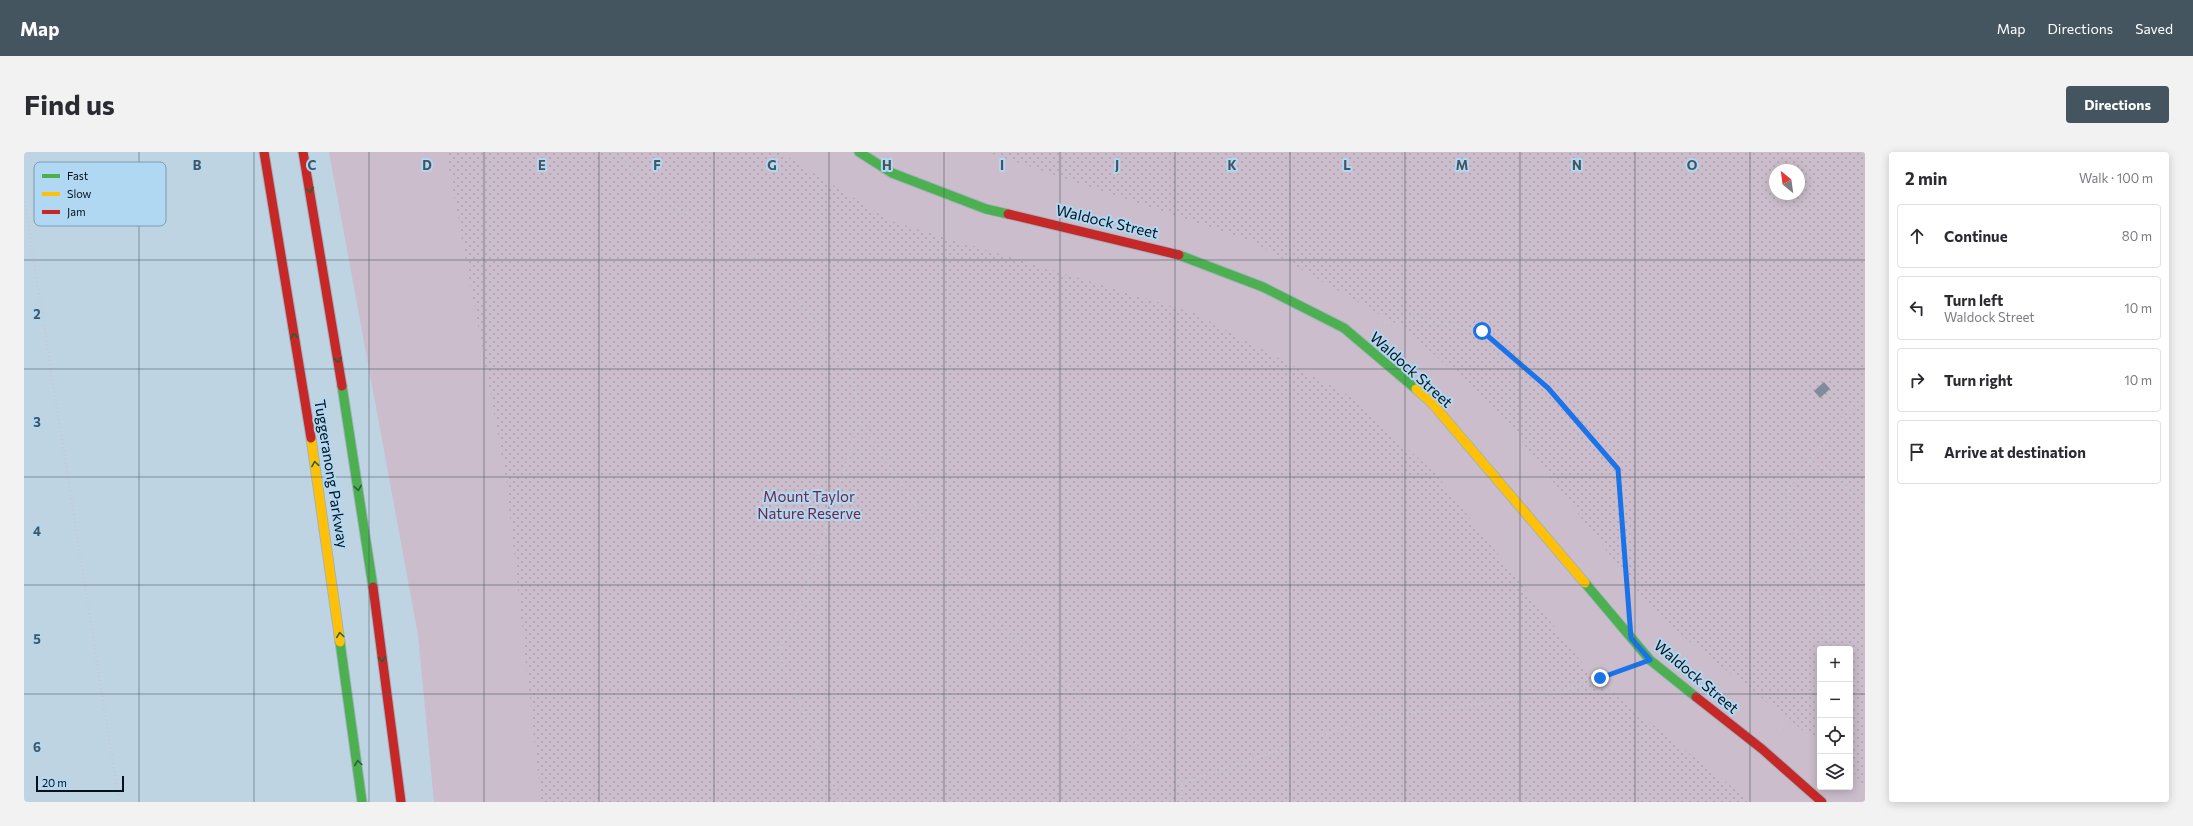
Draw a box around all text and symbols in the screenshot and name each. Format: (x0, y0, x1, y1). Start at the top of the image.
text: Map (20, 17, 59, 40)
text: Map (1997, 20, 2026, 37)
text: Directions (2048, 20, 2113, 37)
text: Saved (2135, 20, 2173, 37)
button: Directions (2066, 86, 2169, 123)
text: Find us (24, 87, 115, 121)
text: B (193, 157, 202, 173)
text: C (308, 157, 317, 173)
text: D (422, 157, 432, 173)
text: E (538, 157, 546, 173)
text: F (653, 157, 661, 173)
text: G (767, 157, 777, 173)
text: H (882, 157, 892, 173)
text: I (1000, 157, 1004, 173)
text: J (1115, 157, 1119, 173)
text: K (1227, 157, 1237, 173)
text: L (1343, 157, 1351, 173)
text: M (1456, 157, 1468, 173)
text: N (1572, 157, 1582, 173)
text: O (1687, 157, 1698, 173)
legend (34, 162, 166, 226)
north arrow (1769, 164, 1805, 200)
text: 2 min (1905, 168, 1947, 189)
text: Fast (67, 169, 89, 182)
text: Walk · 100 m (2079, 170, 2153, 186)
text: Slow (67, 187, 92, 200)
one-way arrow (305, 187, 313, 194)
street label: Waldock Street (1054, 200, 1160, 242)
text: Jam (67, 205, 86, 219)
icon: ahead (1906, 225, 1928, 247)
text: Continue (1944, 227, 2008, 245)
text: 80 m (2122, 228, 2152, 244)
text: Turn left (1944, 291, 2003, 309)
icon: left (1906, 297, 1928, 319)
text: 10 m (2124, 300, 2152, 316)
text: 2 (33, 306, 41, 322)
text: Waldock Street (1944, 309, 2035, 325)
route start (1473, 322, 1491, 340)
street label: Waldock Street (1367, 328, 1457, 411)
one-way arrow (291, 333, 299, 339)
one-way arrow (333, 357, 342, 363)
icon: right (1906, 369, 1928, 391)
text: Turn right (1944, 371, 2013, 389)
text: 10 m (2124, 372, 2152, 388)
street label: Tuggeranong Parkway (311, 398, 353, 550)
text: 3 (33, 414, 41, 430)
icon: arrive (1906, 441, 1928, 463)
text: Arrive at destination (1944, 443, 2086, 461)
one-way arrow (312, 461, 320, 467)
one-way arrow (353, 485, 362, 492)
park label: Mount Taylor Nature Reserve (757, 487, 861, 522)
text: 4 (33, 523, 41, 539)
text: 5 (33, 631, 41, 647)
one-way arrow (336, 631, 345, 638)
street label: Waldock Street (1651, 636, 1742, 717)
map controls (1817, 646, 1853, 790)
button: + (1817, 646, 1853, 682)
one-way arrow (377, 656, 386, 662)
route end (1591, 669, 1609, 687)
button: − (1817, 682, 1853, 718)
button: locate (1817, 718, 1853, 754)
text: 6 (33, 739, 41, 755)
button: layers (1817, 754, 1853, 790)
one-way arrow (354, 760, 363, 766)
scale bar (36, 774, 124, 793)
text: 20 m (42, 776, 67, 789)

